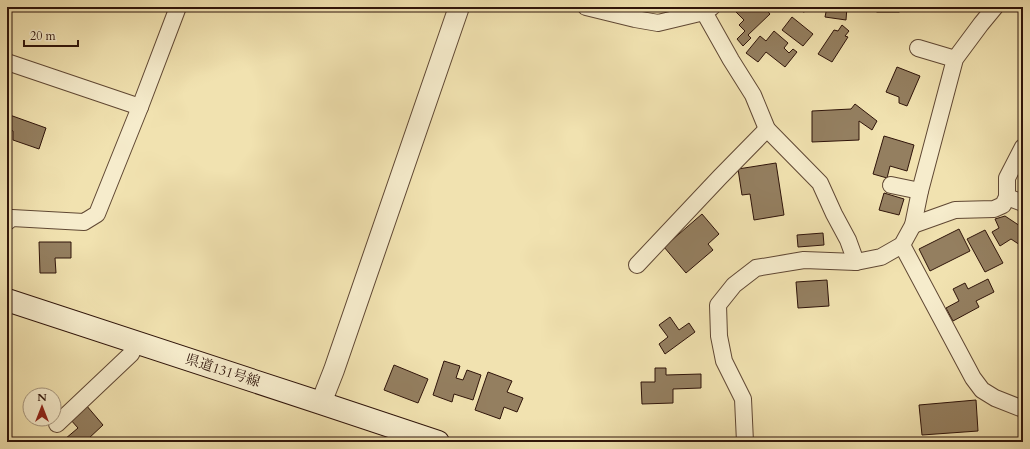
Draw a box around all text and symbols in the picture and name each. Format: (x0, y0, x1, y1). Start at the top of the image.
scale bar (24, 22, 78, 48)
text: 20 m (30, 28, 57, 44)
street label: 県道131号線 (183, 349, 263, 391)
north arrow (22, 387, 62, 427)
text: N (37, 390, 47, 405)

